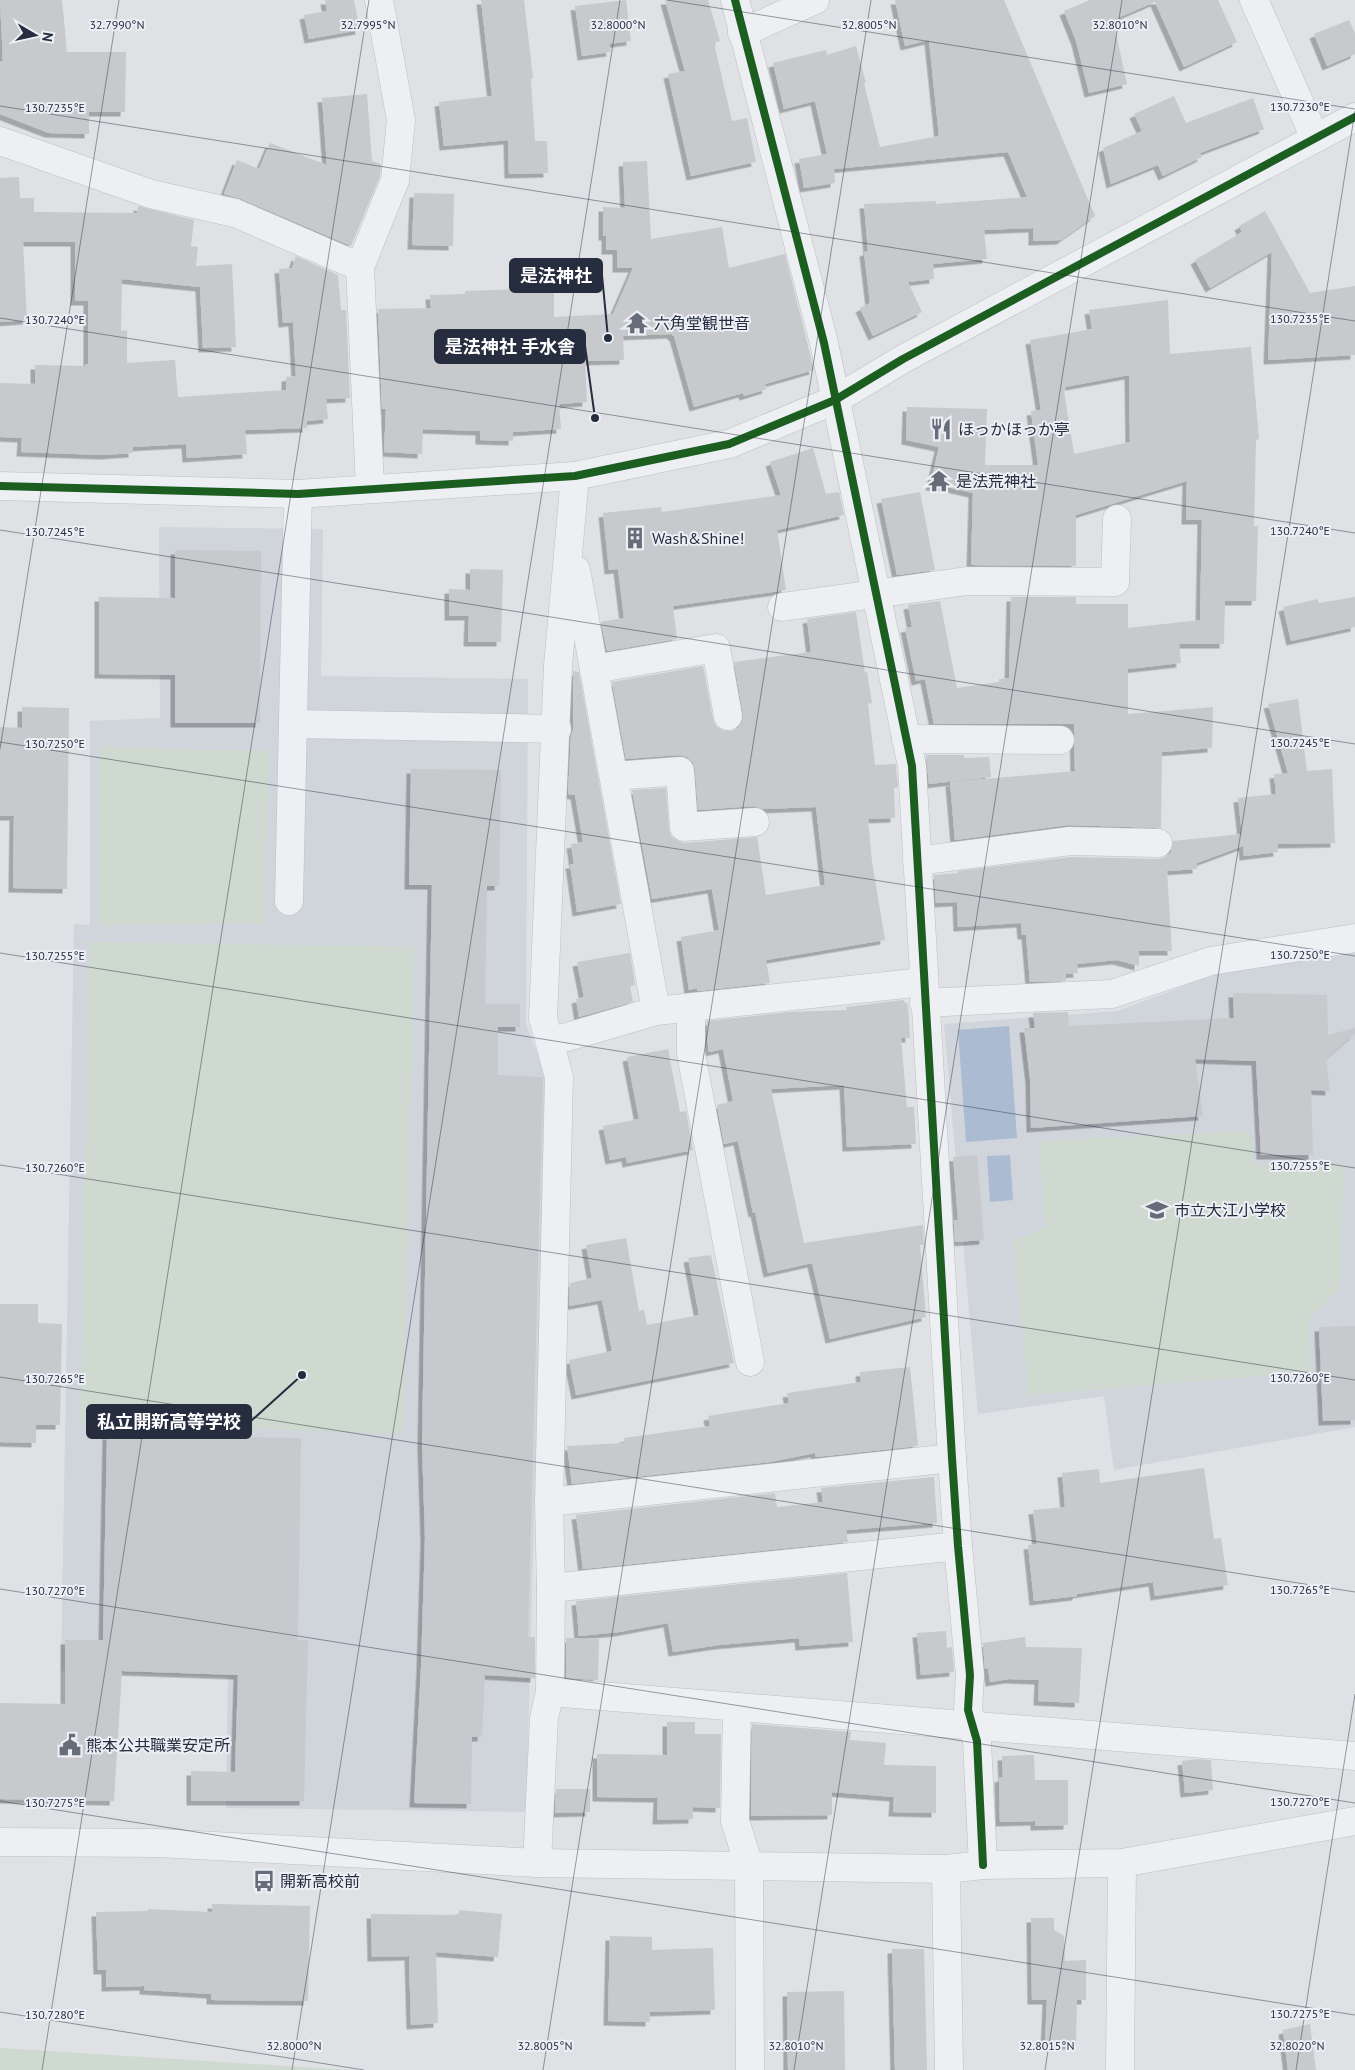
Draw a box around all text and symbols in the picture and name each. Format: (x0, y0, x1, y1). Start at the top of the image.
north arrow (10, 10, 60, 60)
text: 32.7990°N (90, 17, 144, 32)
text: 32.7995°N (341, 17, 395, 32)
text: 32.8000°N (591, 17, 645, 32)
text: 32.8005°N (842, 17, 896, 32)
text: 32.8010°N (1093, 17, 1147, 32)
text: N (38, 31, 57, 43)
text: 130.7230°E (1270, 99, 1330, 114)
text: 130.7235°E (25, 100, 85, 115)
callout: 是法神社 (510, 259, 602, 292)
text: 是法神社 (520, 264, 592, 287)
temple icon: 六角堂観世音 (624, 310, 650, 336)
text: 130.7235°E (1270, 311, 1330, 326)
text: 130.7240°E (25, 312, 85, 327)
place label: 六角堂観世音 (654, 313, 750, 333)
callout: 是法神社 手水舎 (435, 330, 585, 363)
text: 是法神社 手水舎 (445, 335, 575, 358)
restaurant icon: ほっかほっか亭 (928, 416, 954, 442)
place label: ほっかほっか亭 (958, 419, 1070, 439)
temple icon: 是法荒神社 (926, 468, 952, 494)
place label: 是法荒神社 (956, 471, 1036, 491)
text: 130.7240°E (1270, 523, 1330, 538)
text: 130.7245°E (25, 524, 85, 539)
building icon: Wash&Shine! (622, 525, 648, 551)
place label: Wash&Shine! (652, 528, 744, 548)
text: 130.7245°E (1270, 735, 1330, 750)
text: 130.7250°E (25, 736, 85, 751)
text: 130.7250°E (1270, 947, 1330, 962)
text: 130.7255°E (25, 948, 85, 963)
text: 130.7255°E (1270, 1158, 1330, 1173)
text: 130.7260°E (25, 1160, 85, 1175)
school or university icon: 市立大江小学校 (1144, 1197, 1170, 1223)
place label: 市立大江小学校 (1174, 1200, 1286, 1220)
text: 130.7260°E (1270, 1370, 1330, 1385)
text: 130.7265°E (25, 1371, 85, 1386)
callout: 私立開新高等学校 (87, 1405, 251, 1438)
text: 私立開新高等学校 (97, 1410, 241, 1433)
text: 130.7265°E (1270, 1582, 1330, 1597)
text: 130.7270°E (25, 1583, 85, 1598)
public building icon: 熊本公共職業安定所 (57, 1732, 83, 1758)
place label: 熊本公共職業安定所 (86, 1735, 230, 1755)
text: 130.7270°E (1270, 1794, 1330, 1809)
text: 130.7275°E (25, 1795, 85, 1810)
bus stop icon: 開新高校前 (251, 1868, 277, 1894)
place label: 開新高校前 (280, 1871, 360, 1891)
text: 130.7275°E (1270, 2006, 1330, 2021)
text: 130.7280°E (25, 2007, 85, 2022)
text: 32.8000°N (267, 2038, 321, 2053)
text: 32.8005°N (518, 2038, 572, 2053)
text: 32.8010°N (769, 2038, 823, 2053)
text: 32.8015°N (1020, 2038, 1074, 2053)
text: 32.8020°N (1270, 2038, 1324, 2053)

